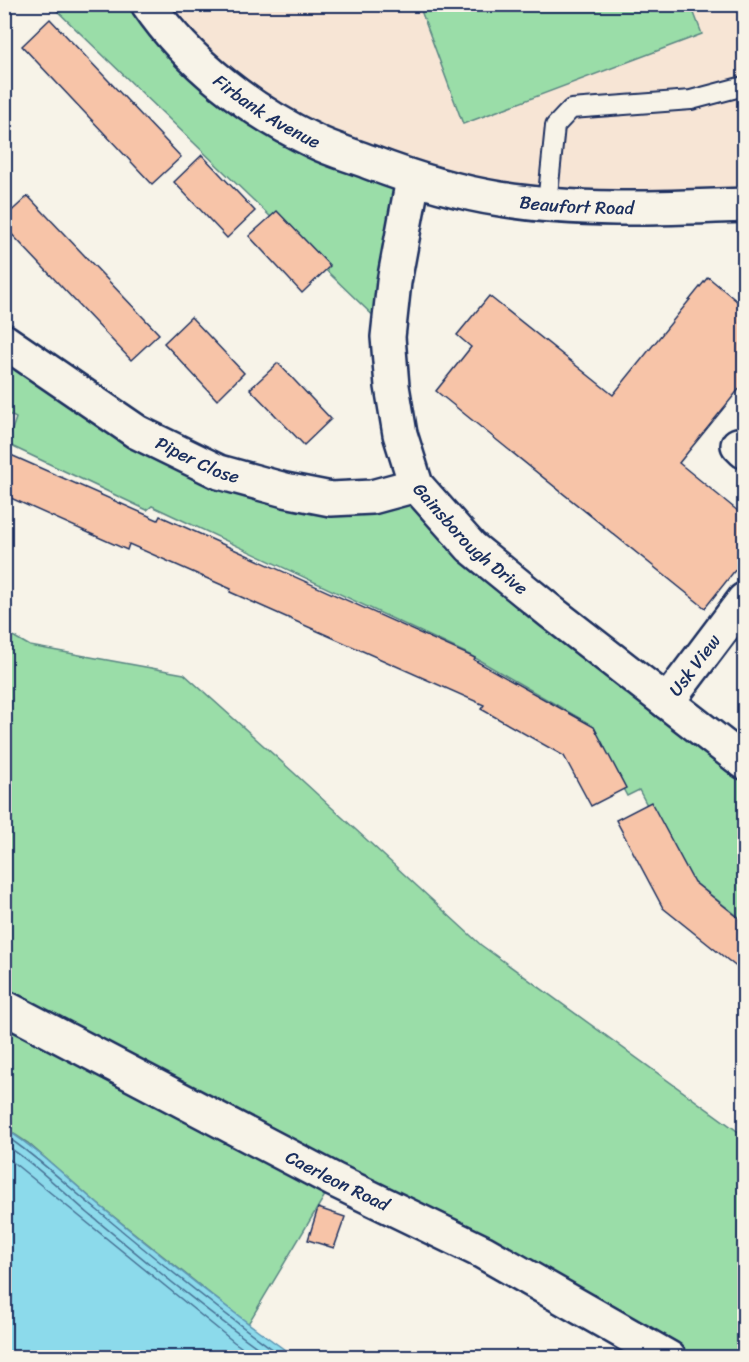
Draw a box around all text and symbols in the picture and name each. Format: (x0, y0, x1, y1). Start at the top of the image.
street label: Firbank Avenue (206, 66, 326, 158)
street label: Beaufort Road (518, 186, 635, 224)
street label: Piper Close (150, 427, 243, 493)
street label: Gainsborough Drive (404, 475, 535, 603)
street label: Usk View (660, 627, 729, 704)
street label: Caerleon Road (280, 1141, 396, 1221)

